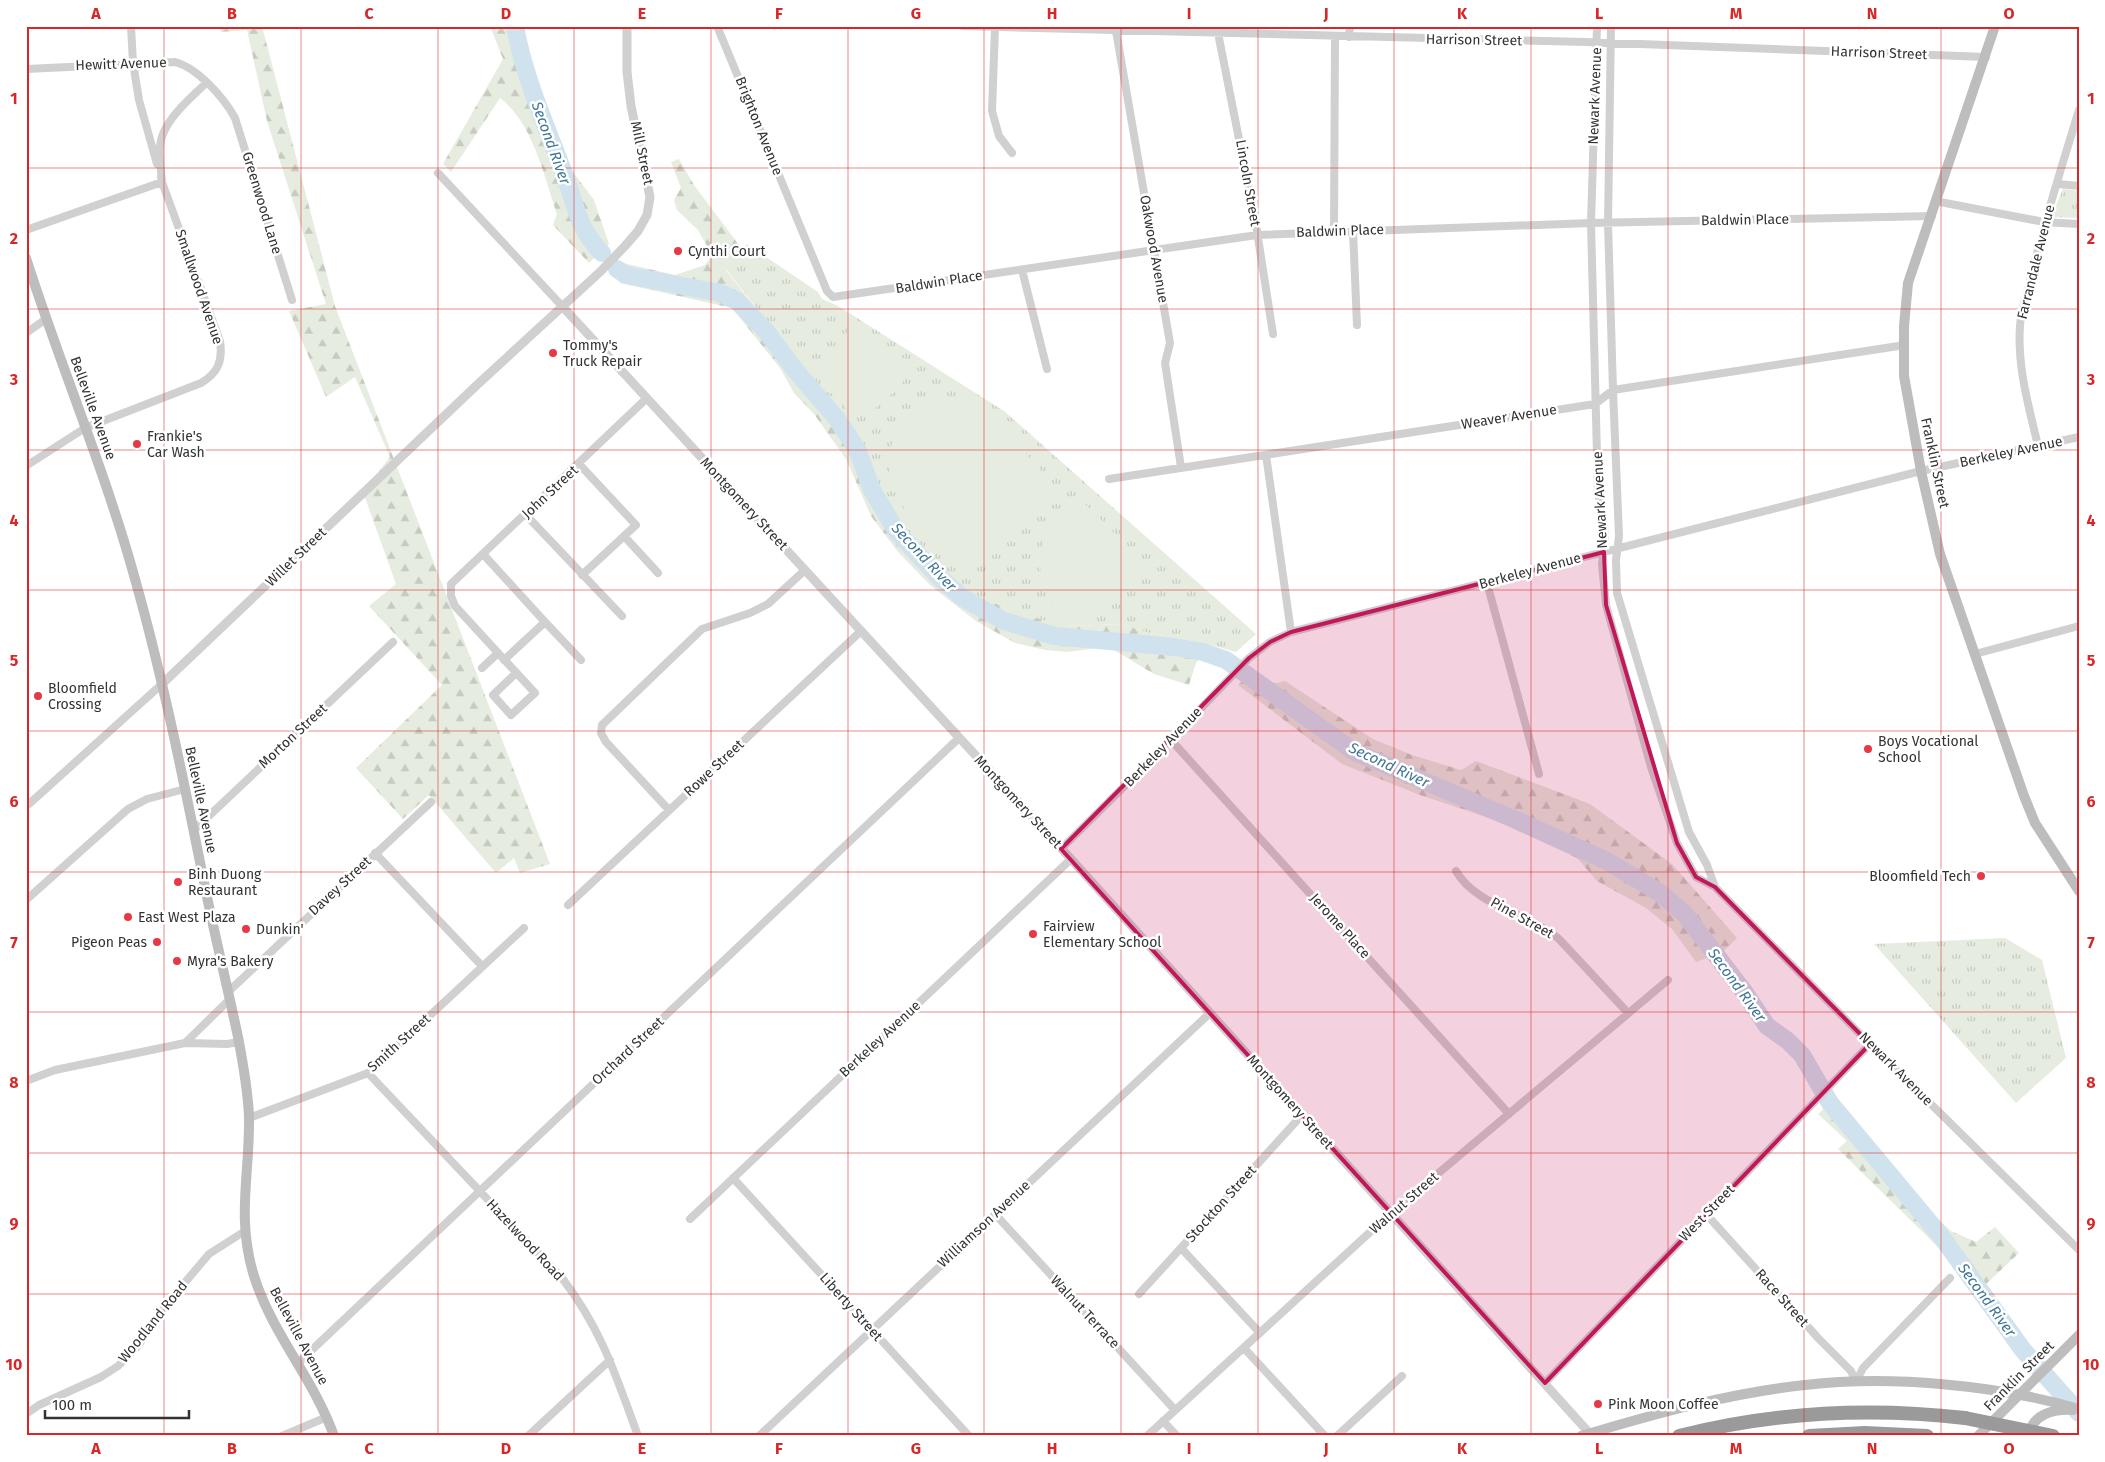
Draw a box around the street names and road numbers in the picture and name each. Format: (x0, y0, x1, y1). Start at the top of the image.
street label: Harrison Street (1426, 31, 1523, 49)
street label: Harrison Street (1830, 43, 1928, 63)
street label: Newark Avenue (1585, 47, 1605, 145)
street label: Hewitt Avenue (75, 54, 167, 74)
street label: Brighton Avenue (731, 74, 787, 178)
street label: Mill Street (627, 120, 657, 187)
street label: Lincoln Street (1232, 138, 1264, 229)
street label: Greenwood Lane (238, 150, 286, 256)
street label: Oakwood Avenue (1136, 194, 1172, 304)
street label: Farrandale Avenue (2014, 203, 2058, 321)
street label: Baldwin Place (1701, 211, 1789, 229)
street label: Baldwin Place (1296, 221, 1384, 241)
street label: Smallwood Avenue (171, 227, 227, 347)
street label: Baldwin Place (894, 267, 984, 297)
street label: Belleville Avenue (66, 354, 120, 462)
street label: Weaver Avenue (1460, 401, 1558, 433)
street label: Franklin Street (1917, 416, 1953, 511)
street label: Berkeley Avenue (1958, 433, 2064, 471)
street label: Newark Avenue (1589, 451, 1611, 549)
street label: Montgomery Street (697, 454, 792, 555)
street label: John Street (518, 461, 582, 522)
street label: Willet Street (262, 523, 331, 590)
street label: Berkeley Avenue (1477, 549, 1583, 593)
street label: Morton Street (255, 699, 331, 772)
street label: Berkeley Avenue (1120, 703, 1206, 791)
street label: Rowe Street (680, 735, 748, 800)
street label: Belleville Avenue (181, 745, 221, 855)
street label: Montgomery Street (971, 752, 1066, 853)
street label: Davey Street (305, 852, 375, 919)
street label: Jerome Place (1306, 890, 1374, 962)
street label: Pine Street (1487, 894, 1557, 943)
street label: Berkeley Avenue (836, 997, 924, 1081)
street label: Smith Street (364, 1010, 435, 1076)
street label: Orchard Street (588, 1013, 668, 1089)
street label: Newark Avenue (1856, 1029, 1936, 1109)
street label: Montgomery Street (1243, 1051, 1337, 1153)
street label: Stockton Street (1182, 1161, 1261, 1246)
street label: Walnut Street (1366, 1168, 1443, 1238)
street label: Williamson Avenue (934, 1177, 1034, 1271)
street label: West Street (1676, 1180, 1739, 1245)
street label: Hazelwood Road (483, 1196, 567, 1284)
street label: Race Street (1752, 1266, 1813, 1331)
street label: Liberty Street (816, 1269, 887, 1345)
street label: Walnut Terrace (1047, 1272, 1123, 1352)
street label: Woodland Road (115, 1278, 191, 1366)
street label: Belleville Avenue (266, 1284, 332, 1388)
street label: Franklin Street (1980, 1337, 2058, 1415)

